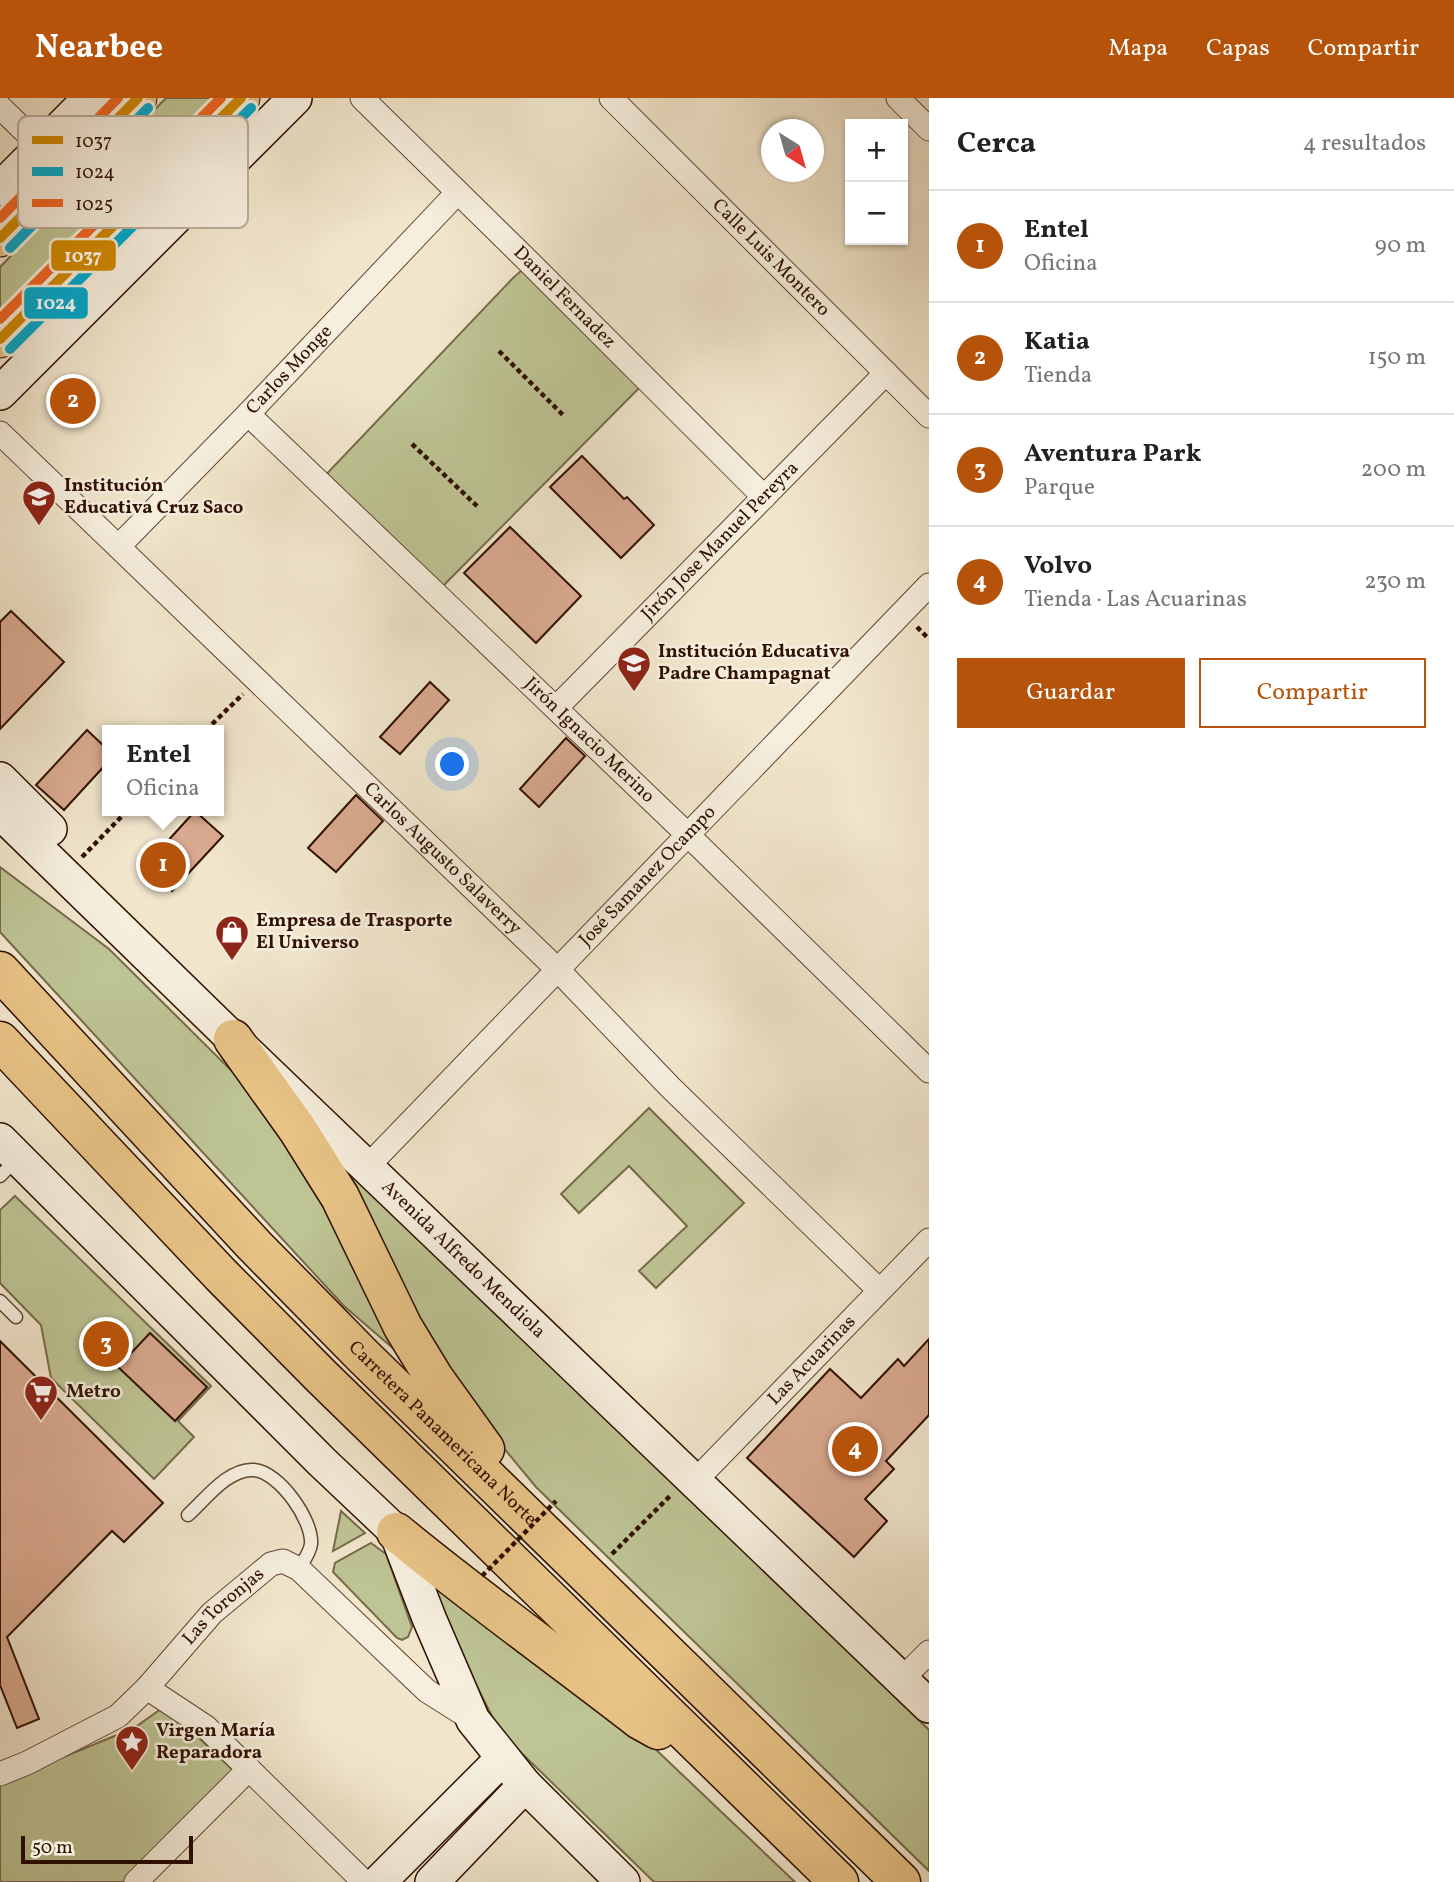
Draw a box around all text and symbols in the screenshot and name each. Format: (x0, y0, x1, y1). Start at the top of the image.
text: Nearbee (35, 26, 163, 72)
text: Mapa (1108, 32, 1168, 66)
text: Capas (1206, 32, 1270, 66)
text: Compartir (1308, 32, 1419, 66)
legend (18, 116, 248, 228)
north arrow (761, 119, 824, 182)
map controls (845, 119, 908, 245)
button: + (845, 119, 908, 182)
text: Cerca (957, 123, 1036, 165)
text: 4 resultados (1303, 128, 1426, 160)
text: 1037 (75, 129, 112, 155)
text: 1024 (75, 160, 115, 186)
button: − (845, 182, 908, 245)
text: 1025 (75, 192, 113, 218)
street label: Calle Luis Montero (706, 193, 836, 323)
text: Entel (1024, 212, 1089, 248)
text: 1 (975, 230, 985, 262)
text: 90 m (1375, 230, 1426, 262)
line badge: 1037 (50, 239, 117, 272)
street label: Daniel Fernadez (507, 240, 621, 354)
text: 1037 (64, 244, 102, 270)
text: Oficina (1024, 248, 1098, 280)
line badge: 1024 (23, 286, 89, 320)
text: 1024 (36, 291, 76, 317)
street label: Carlos Monge (241, 319, 339, 421)
text: Katia (1024, 324, 1090, 360)
text: 2 (974, 342, 986, 374)
text: 150 m (1368, 342, 1426, 374)
text: Tienda (1024, 360, 1092, 392)
pin: 2 (50, 375, 96, 427)
text: Aventura Park (1024, 436, 1201, 472)
text: 3 (974, 454, 986, 486)
text: 200 m (1361, 454, 1426, 486)
street label: Jirón Jose Manuel Pereyra (636, 456, 805, 627)
text: Parque (1024, 472, 1095, 504)
place label: Institución Educativa Cruz Saco (64, 473, 244, 521)
school or university icon: Institución Educativa Cruz Saco (20, 478, 58, 527)
text: Volvo (1024, 548, 1092, 584)
text: 4 (973, 566, 987, 598)
text: 230 m (1364, 566, 1426, 598)
text: Tienda · Las Acuarinas (1024, 584, 1247, 616)
place label: Institución Educativa Padre Champagnat (658, 639, 850, 687)
school or university icon: Institución Educativa Padre Champagnat (615, 644, 653, 693)
button: Guardar (957, 658, 1185, 728)
button: Compartir (1199, 658, 1426, 728)
street label: Jirón Ignacio Merino (518, 671, 660, 809)
popup (102, 725, 224, 816)
text: Entel (126, 737, 191, 773)
your location (435, 747, 469, 781)
text: Oficina (126, 773, 200, 805)
street label: Carlos Augusto Salaverry (358, 777, 527, 941)
street label: José Samanez Ocampo (573, 800, 722, 953)
pin: 1 (140, 839, 186, 891)
place label: Empresa de Trasporte El Universo (256, 908, 453, 956)
shop icon: Empresa de Trasporte El Universo (213, 913, 251, 962)
street label: Avenida Alfredo Mendiola (375, 1175, 551, 1345)
street label: Las Acuarinas (762, 1310, 862, 1411)
pin: 3 (83, 1318, 129, 1370)
street label: Carretera Panamericana Norte (342, 1335, 542, 1532)
supermarket icon: Metro (22, 1373, 60, 1422)
place label: Metro (66, 1379, 121, 1405)
pin: 4 (832, 1423, 878, 1475)
street label: Las Toronjas (177, 1562, 270, 1651)
place label: Virgen María Reparadora (156, 1718, 275, 1766)
place icon: Virgen María Reparadora (113, 1723, 151, 1772)
scale bar (21, 1833, 192, 1865)
text: 50 m (32, 1835, 73, 1861)

